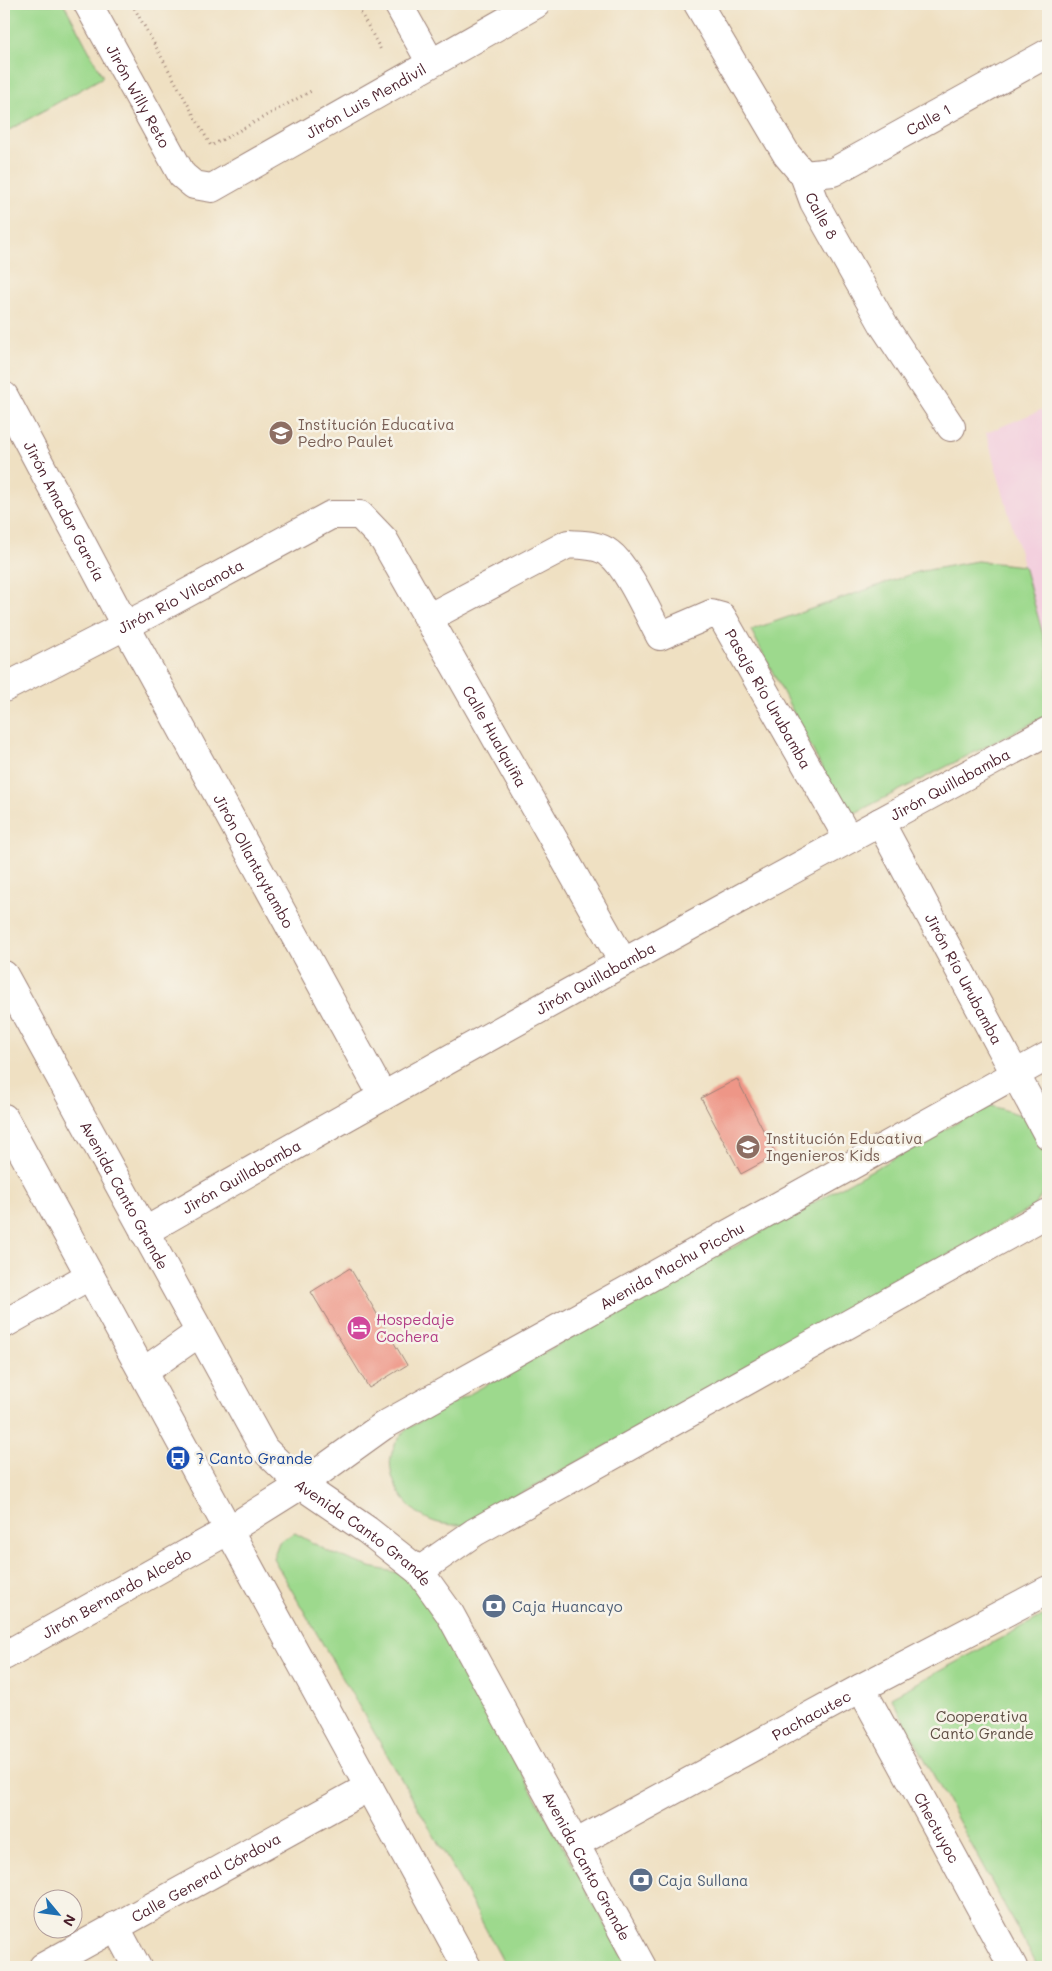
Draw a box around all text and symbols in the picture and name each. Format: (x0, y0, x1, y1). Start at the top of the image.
street label: Jirón Willy Reto (102, 41, 175, 151)
street label: Jirón Luis Mendivil (302, 59, 430, 143)
street label: Calle 1 (902, 99, 954, 140)
street label: Calle 8 (801, 189, 843, 243)
place label: Institución Educativa Pedro Paulet (298, 414, 455, 451)
school or university icon: Institución Educativa Pedro Paulet (268, 420, 294, 446)
street label: Jirón Amador García (19, 437, 110, 584)
street label: Jirón Río Vilcanota (114, 554, 247, 638)
street label: Pasaje Río Urubamba (721, 625, 816, 772)
street label: Calle Hualquiña (458, 682, 532, 791)
street label: Jirón Quillabamba (886, 744, 1013, 825)
street label: Jirón Ollantaytambo (209, 791, 299, 932)
street label: Jirón Río Urubamba (921, 910, 1008, 1048)
street label: Jirón Quillabamba (532, 937, 659, 1019)
street label: Avenida Canto Grande (76, 1117, 174, 1273)
place label: Institución Educativa Ingenieros Kids (766, 1128, 923, 1165)
school or university icon: Institución Educativa Ingenieros Kids (735, 1134, 761, 1160)
street label: Jirón Quillabamba (178, 1135, 304, 1218)
street label: Avenida Machu Picchu (596, 1217, 747, 1314)
place label: Hospedaje Cochera (376, 1309, 455, 1346)
hotel icon: Hospedaje Cochera (346, 1315, 372, 1341)
bus stop icon: 7 Canto Grande (165, 1445, 191, 1471)
place label: 7 Canto Grande (196, 1448, 313, 1468)
street label: Avenida Canto Grande (291, 1475, 436, 1590)
street label: Jirón Bernardo Alcedo (39, 1543, 195, 1643)
bank icon: Caja Huancayo (481, 1593, 507, 1619)
place label: Caja Huancayo (512, 1596, 623, 1616)
street label: Pachacutec (768, 1686, 854, 1745)
park label: Cooperativa Canto Grande (930, 1706, 1034, 1743)
street label: Avenida Canto Grande (538, 1788, 636, 1944)
street label: Chectuyoc (910, 1789, 965, 1867)
street label: Calle General Córdova (127, 1828, 284, 1926)
bank icon: Caja Sullana (628, 1867, 654, 1893)
place label: Caja Sullana (658, 1870, 748, 1890)
north arrow (32, 1888, 82, 1938)
text: N (59, 1911, 81, 1930)

